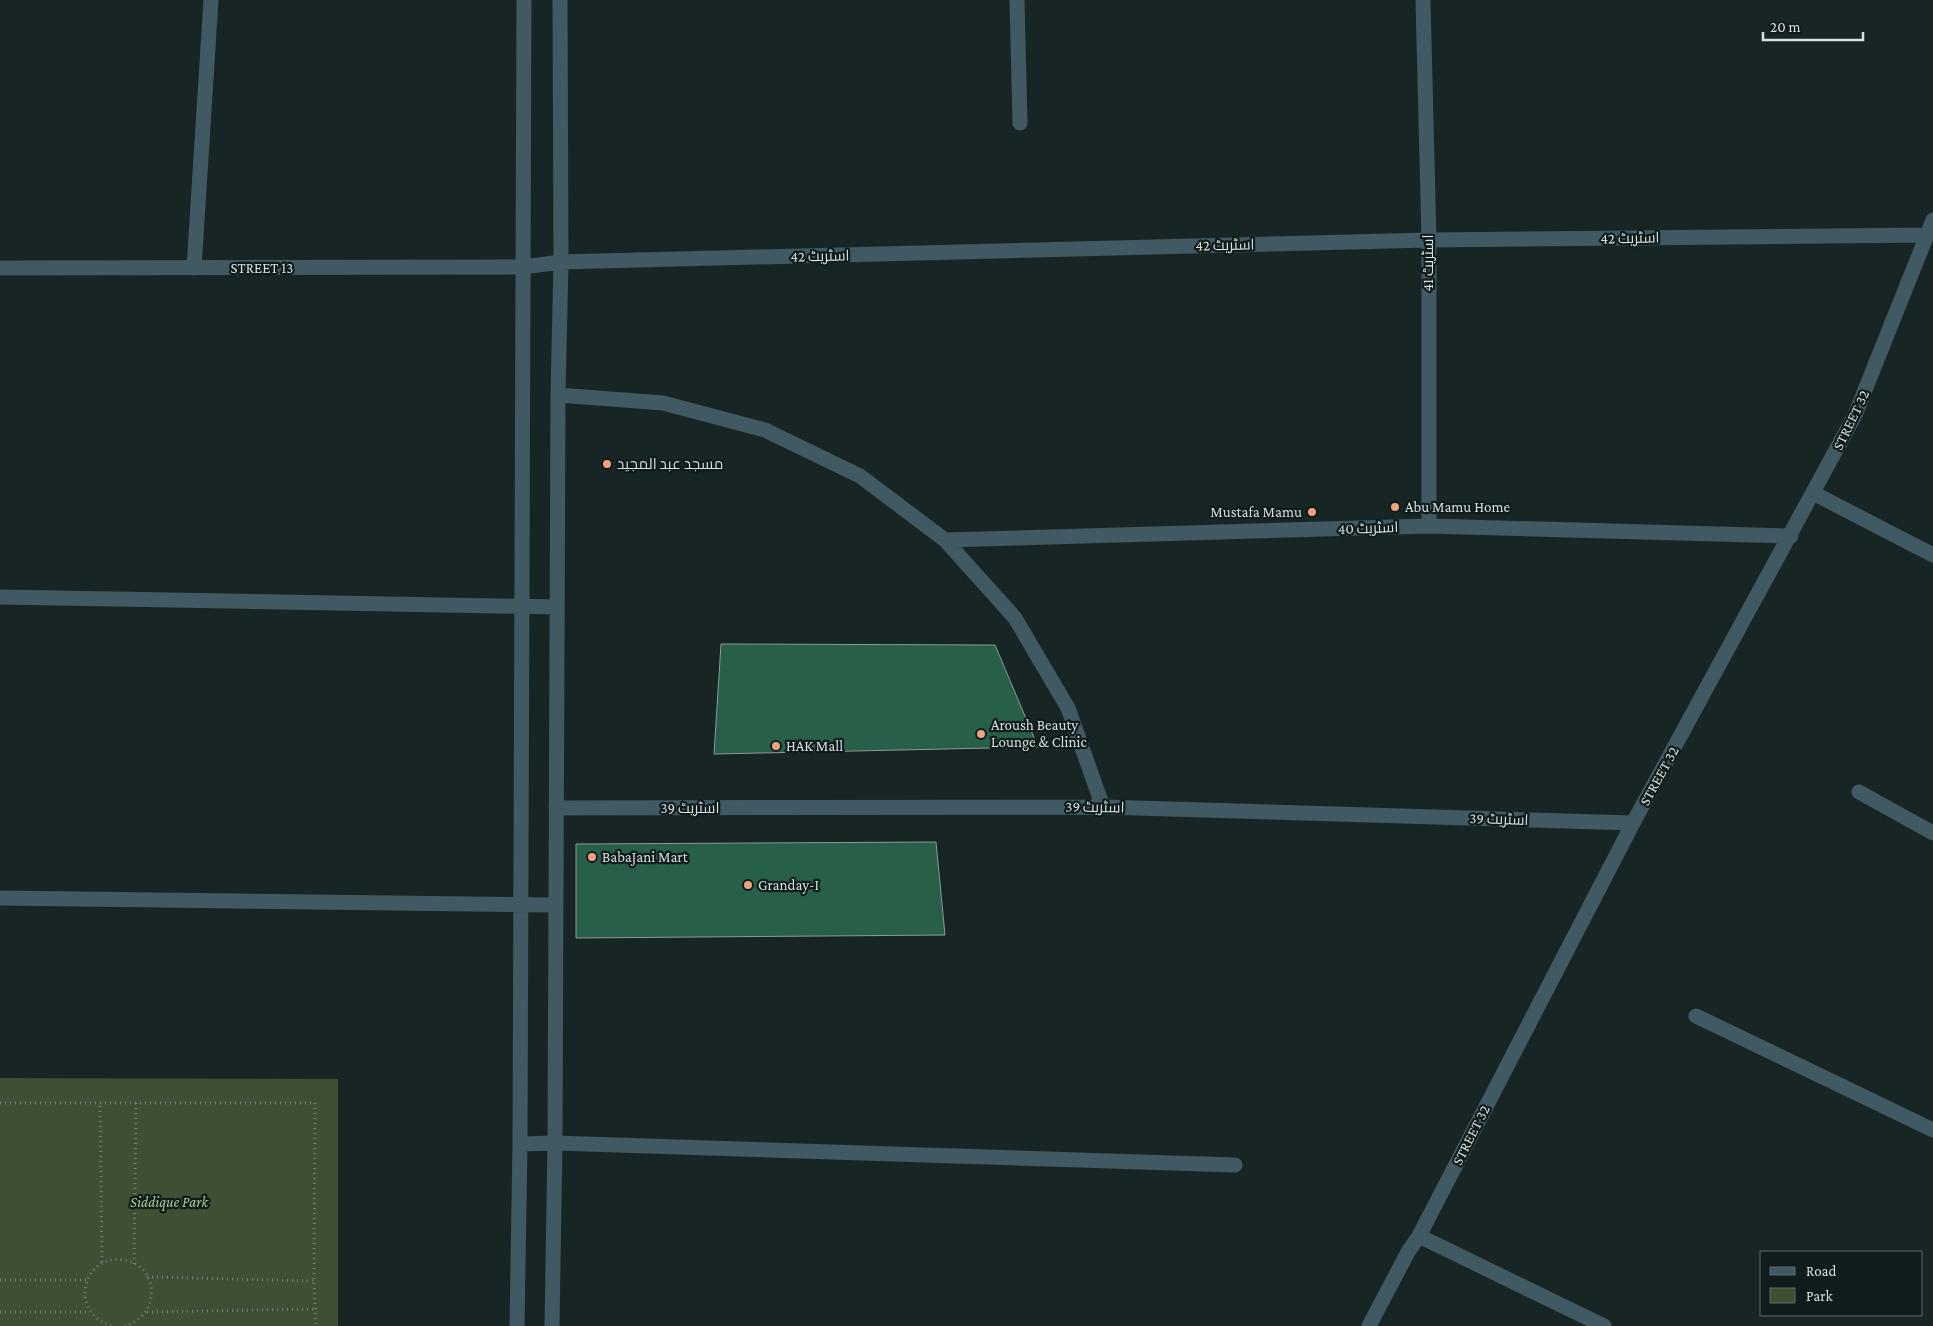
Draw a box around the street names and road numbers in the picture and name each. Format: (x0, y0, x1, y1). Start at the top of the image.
street label: اسٹریٹ 42 (1600, 229, 1660, 248)
street label: اسٹریٹ 41 (1420, 234, 1437, 292)
street label: اسٹریٹ 42 (1195, 236, 1255, 255)
street label: اسٹریٹ 42 (790, 247, 850, 266)
street label: STREET 13 (231, 260, 293, 276)
street label: STREET 32 (1830, 387, 1872, 453)
street label: اسٹریٹ 40 (1337, 519, 1399, 538)
street label: STREET 32 (1636, 744, 1682, 808)
street label: اسٹریٹ 39 (1065, 798, 1125, 817)
street label: اسٹریٹ 39 (660, 800, 720, 817)
street label: اسٹریٹ 39 (1469, 810, 1529, 829)
street label: STREET 32 (1449, 1102, 1493, 1168)

